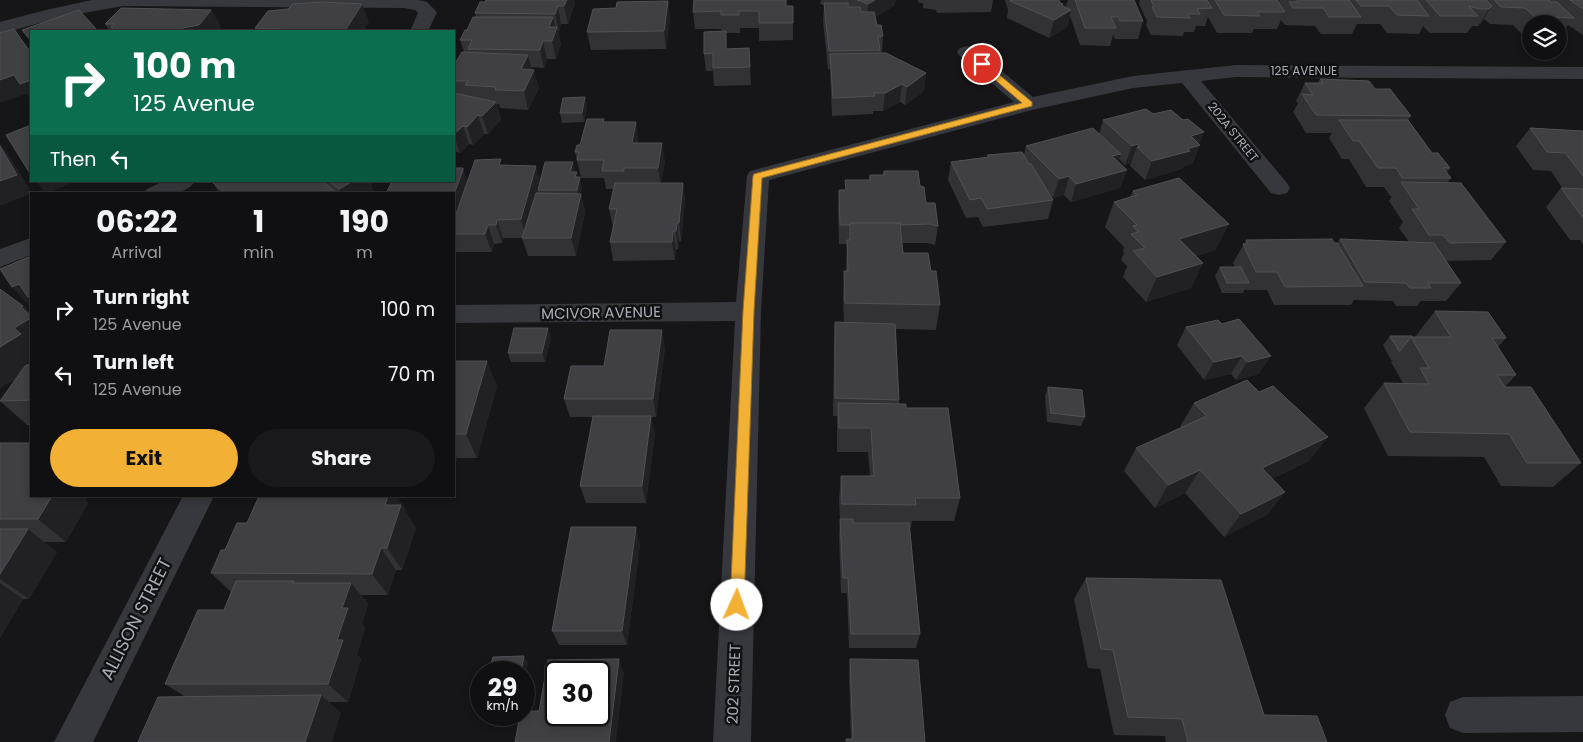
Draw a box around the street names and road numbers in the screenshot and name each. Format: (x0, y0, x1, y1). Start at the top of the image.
street label: 125 AVENUE (1271, 62, 1337, 79)
street label: 202A STREET (1204, 98, 1263, 166)
street label: MCIVOR AVENUE (541, 301, 661, 324)
street label: ALLISON STREET (94, 553, 177, 684)
street label: 202 STREET (722, 644, 745, 724)

